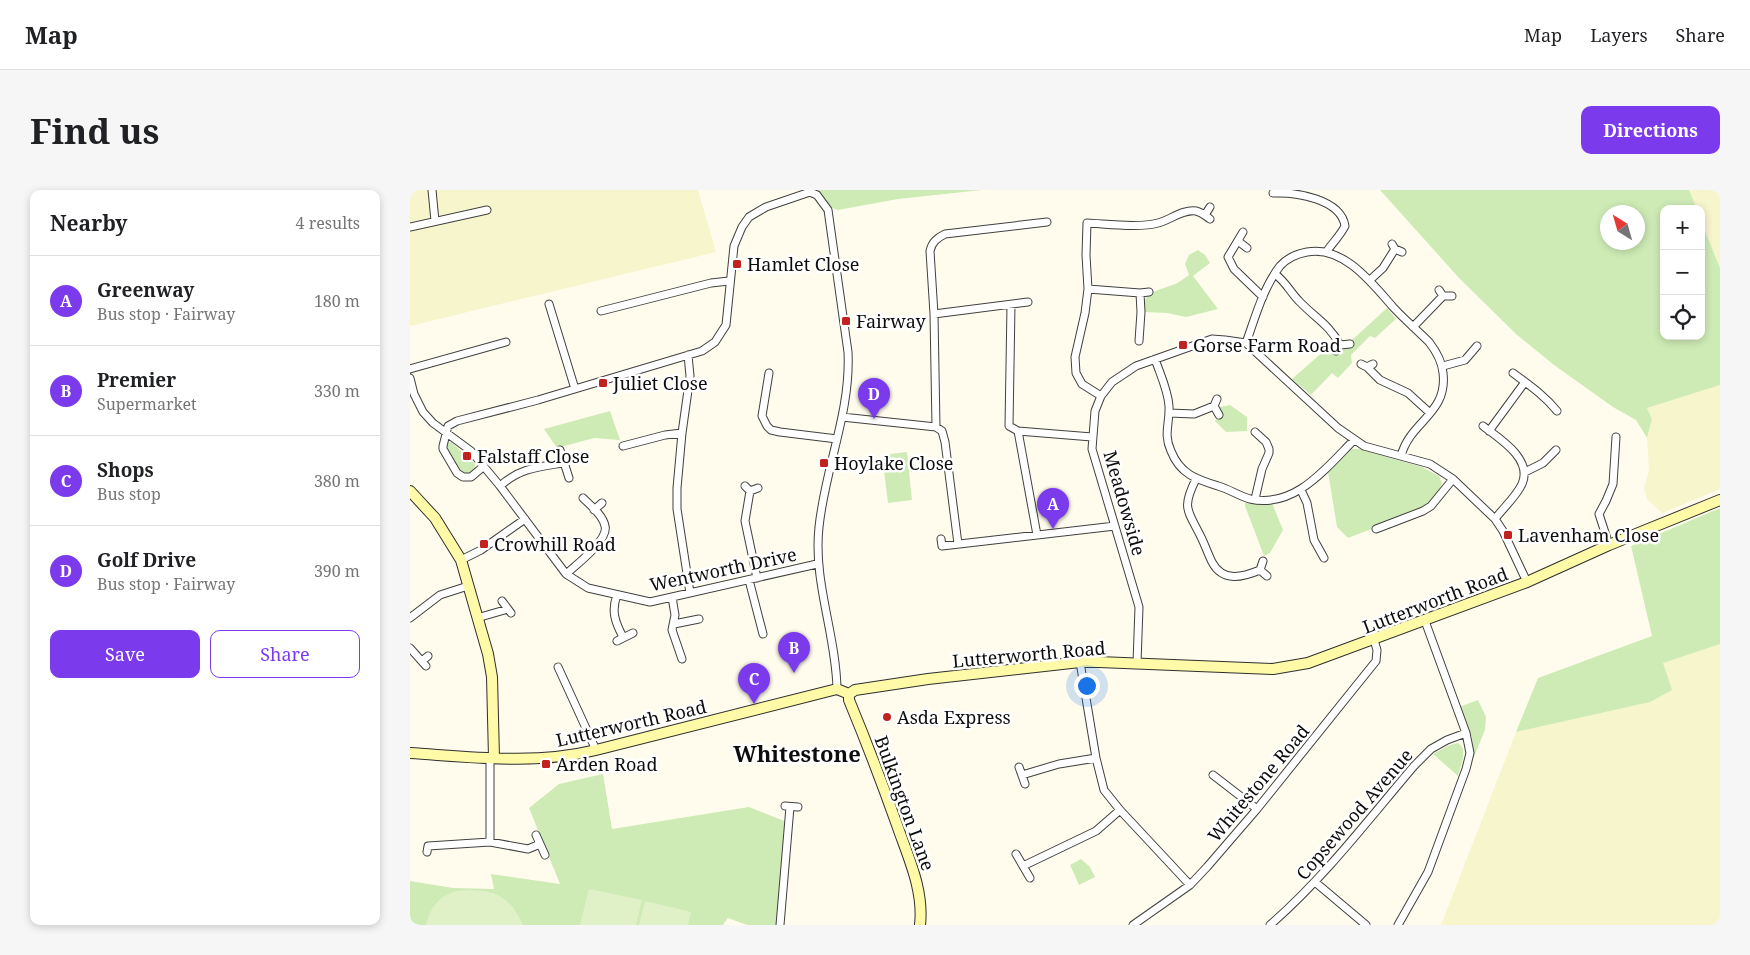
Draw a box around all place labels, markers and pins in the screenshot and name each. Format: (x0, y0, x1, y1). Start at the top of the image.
place label: Hamlet Close (747, 252, 859, 276)
marker: Hamlet Close (731, 258, 743, 270)
place label: Fairway (856, 309, 927, 333)
marker: Fairway (840, 315, 852, 327)
place label: Gorse Farm Road (1193, 333, 1341, 357)
marker: Gorse Farm Road (1177, 339, 1189, 351)
place label: Juliet Close (612, 371, 708, 395)
marker: Juliet Close (597, 377, 609, 389)
pin: D (858, 378, 890, 419)
place label: Falstaff Close (477, 444, 589, 468)
marker: Falstaff Close (461, 450, 473, 462)
place label: Hoylake Close (834, 451, 953, 475)
marker: Hoylake Close (818, 457, 830, 469)
pin: A (1037, 488, 1069, 529)
place label: Lavenham Close (1518, 523, 1659, 547)
marker: Lavenham Close (1502, 529, 1514, 541)
place label: Crowhill Road (494, 532, 616, 556)
marker: Crowhill Road (478, 538, 490, 550)
pin: B (778, 632, 810, 673)
pin: C (738, 663, 770, 704)
place label: Asda Express (897, 705, 1011, 729)
marker: Asda Express (881, 711, 893, 723)
place label: Arden Road (556, 752, 658, 776)
marker: Arden Road (540, 758, 552, 770)

